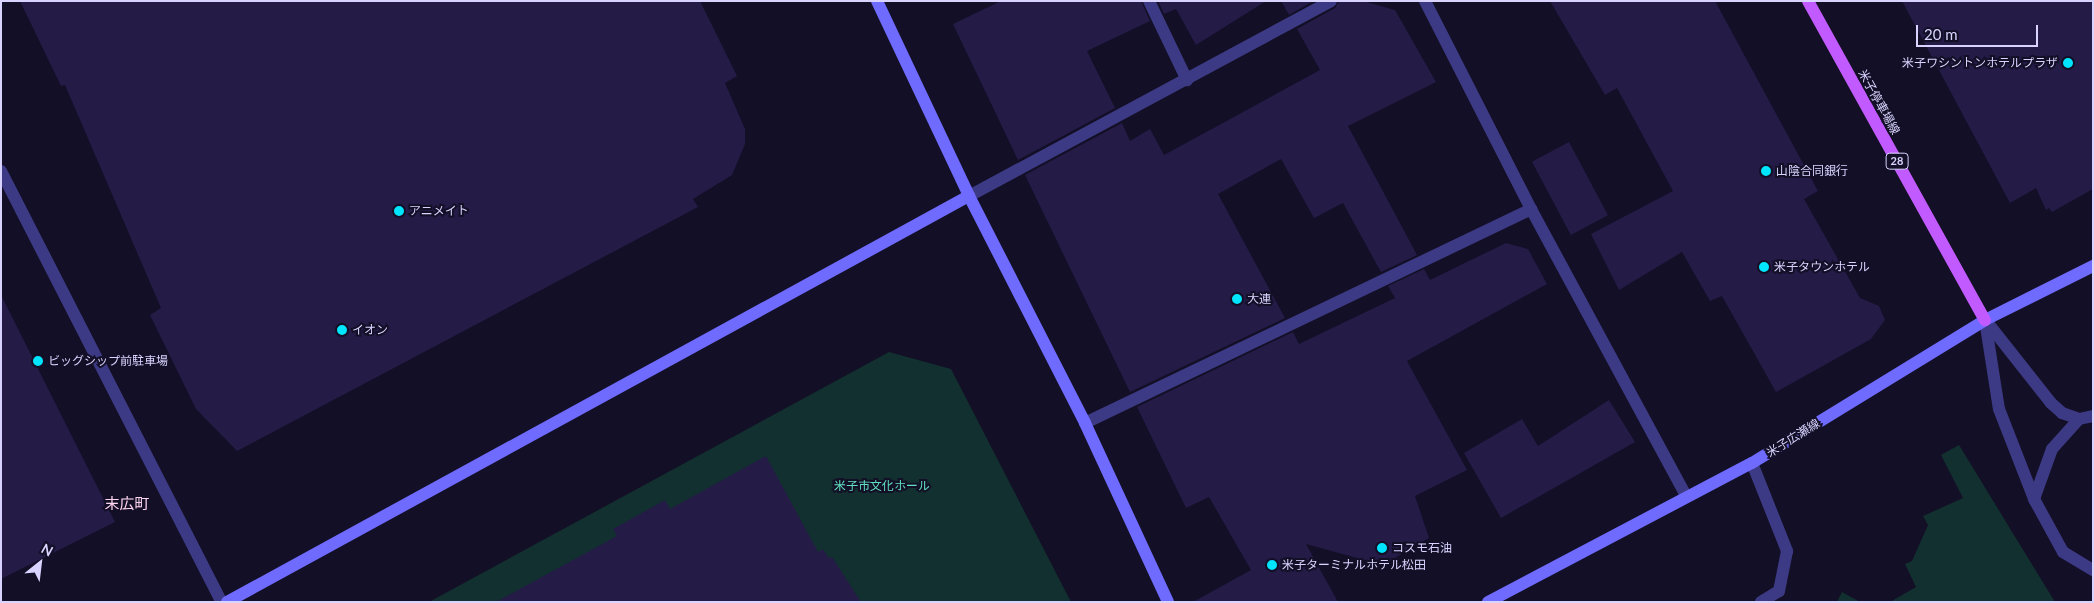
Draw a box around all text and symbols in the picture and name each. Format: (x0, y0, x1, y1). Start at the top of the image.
scale bar (1919, 15, 2042, 47)
text: 20 m (1924, 25, 1958, 43)
place label: 米子ワシントンホテルプラザ (1902, 56, 2058, 70)
marker: 米子ワシントンホテルプラザ (2062, 57, 2074, 69)
street label: 米子停車場線 (1855, 67, 1903, 137)
road number: 28 (1884, 153, 1910, 170)
place label: 山陰合同銀行 (1776, 164, 1848, 178)
marker: 山陰合同銀行 (1760, 165, 1772, 177)
place label: アニメイト (409, 204, 469, 218)
marker: アニメイト (393, 205, 405, 217)
place label: 米子タウンホテル (1774, 260, 1870, 274)
marker: 米子タウンホテル (1758, 261, 1770, 273)
place label: 大連 (1247, 292, 1271, 306)
marker: 大連 (1231, 293, 1243, 305)
place label: イオン (352, 323, 388, 337)
marker: イオン (336, 324, 348, 336)
place label: ビッグシップ前駐車場 (48, 354, 168, 368)
marker: ビッグシップ前駐車場 (32, 355, 44, 367)
street label: 米子広瀬線 (1764, 416, 1822, 460)
park label: 米子市文化ホール (834, 479, 930, 493)
district label: 末広町 (105, 495, 149, 513)
north arrow (15, 538, 65, 588)
text: N (39, 539, 56, 559)
place label: コスモ石油 (1392, 541, 1452, 555)
marker: コスモ石油 (1376, 542, 1388, 554)
place label: 米子ターミナルホテル松田 (1282, 558, 1426, 572)
marker: 米子ターミナルホテル松田 (1266, 559, 1278, 571)

